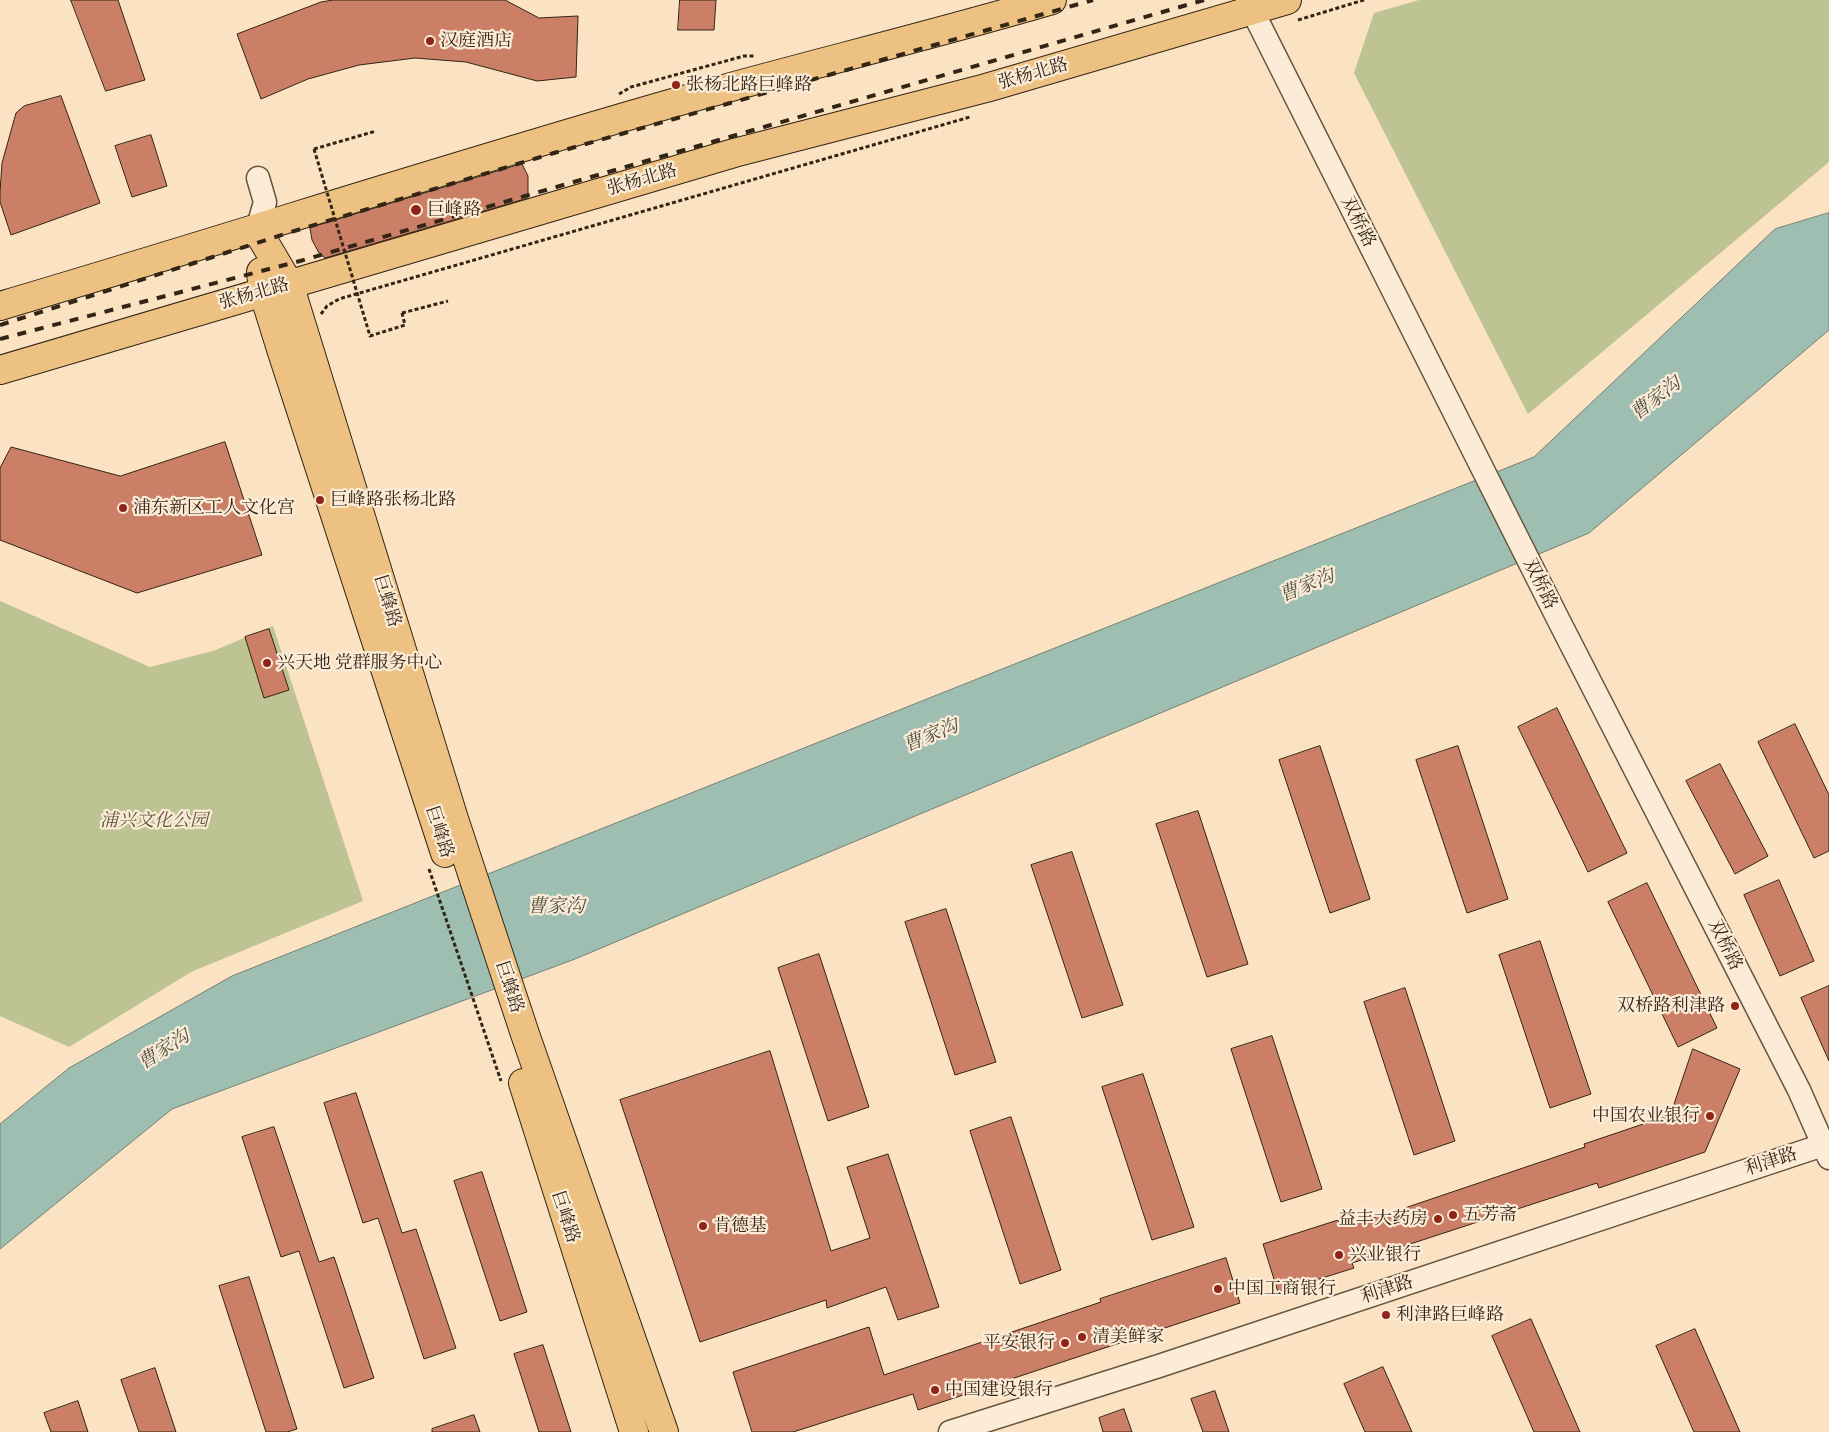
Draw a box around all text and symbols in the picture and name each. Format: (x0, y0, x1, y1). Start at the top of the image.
place label: 汉庭酒店 (440, 30, 512, 52)
marker: 汉庭酒店 (424, 35, 436, 47)
street label: 张杨北路 (995, 54, 1071, 94)
place label: 张杨北路巨峰路 (686, 74, 812, 96)
marker: 张杨北路巨峰路 (670, 79, 682, 91)
street label: 张杨北路 (604, 160, 680, 200)
street label: 双桥路 (1336, 193, 1380, 251)
place label: 巨峰路 (427, 199, 481, 221)
marker: 巨峰路 (409, 203, 423, 217)
street label: 张杨北路 (216, 274, 292, 314)
water label: 曹家沟 (1627, 372, 1685, 426)
place label: 巨峰路张杨北路 (330, 489, 456, 511)
marker: 巨峰路张杨北路 (314, 494, 326, 506)
place label: 浦东新区工人文化宫 (133, 497, 295, 519)
marker: 浦东新区工人文化宫 (117, 502, 129, 514)
street label: 双桥路 (1518, 555, 1562, 613)
water label: 曹家沟 (1276, 565, 1338, 607)
street label: 巨蜂路 (369, 572, 405, 630)
place label: 兴天地 党群服务中心 (277, 652, 443, 674)
marker: 兴天地 党群服务中心 (261, 657, 273, 669)
water label: 曹家沟 (900, 715, 962, 757)
street label: 巨峰路 (420, 803, 458, 861)
park label: 浦兴文化公园 (100, 810, 208, 832)
water label: 曹家沟 (528, 896, 584, 918)
street label: 双桥路 (1703, 916, 1747, 974)
street label: 巨蜂路 (490, 958, 528, 1016)
place label: 双桥路利津路 (1617, 995, 1725, 1017)
marker: 双桥路利津路 (1729, 1000, 1741, 1012)
water label: 曹家沟 (134, 1025, 194, 1075)
place label: 中国农业银行 (1592, 1105, 1700, 1127)
marker: 中国农业银行 (1704, 1110, 1716, 1122)
street label: 利津路 (1742, 1143, 1800, 1181)
street label: 巨峰路 (546, 1188, 584, 1246)
place label: 五芳斋 (1463, 1204, 1517, 1226)
place label: 益丰大药房 (1338, 1208, 1428, 1230)
marker: 五芳斋 (1447, 1209, 1459, 1221)
marker: 益丰大药房 (1432, 1213, 1444, 1225)
place label: 肯德基 (713, 1215, 767, 1237)
marker: 肯德基 (697, 1220, 709, 1232)
place label: 兴业银行 (1349, 1244, 1421, 1266)
marker: 兴业银行 (1333, 1249, 1345, 1261)
street label: 利津路 (1358, 1271, 1416, 1309)
place label: 中国工商银行 (1228, 1278, 1336, 1300)
marker: 中国工商银行 (1212, 1283, 1224, 1295)
place label: 利津路巨峰路 (1396, 1304, 1504, 1326)
marker: 利津路巨峰路 (1380, 1309, 1392, 1321)
place label: 清美鲜家 (1092, 1326, 1164, 1348)
marker: 清美鲜家 (1076, 1331, 1088, 1343)
place label: 平安银行 (983, 1332, 1055, 1354)
marker: 平安银行 (1059, 1337, 1071, 1349)
place label: 中国建设银行 (945, 1379, 1053, 1401)
marker: 中国建设银行 (929, 1384, 941, 1396)

